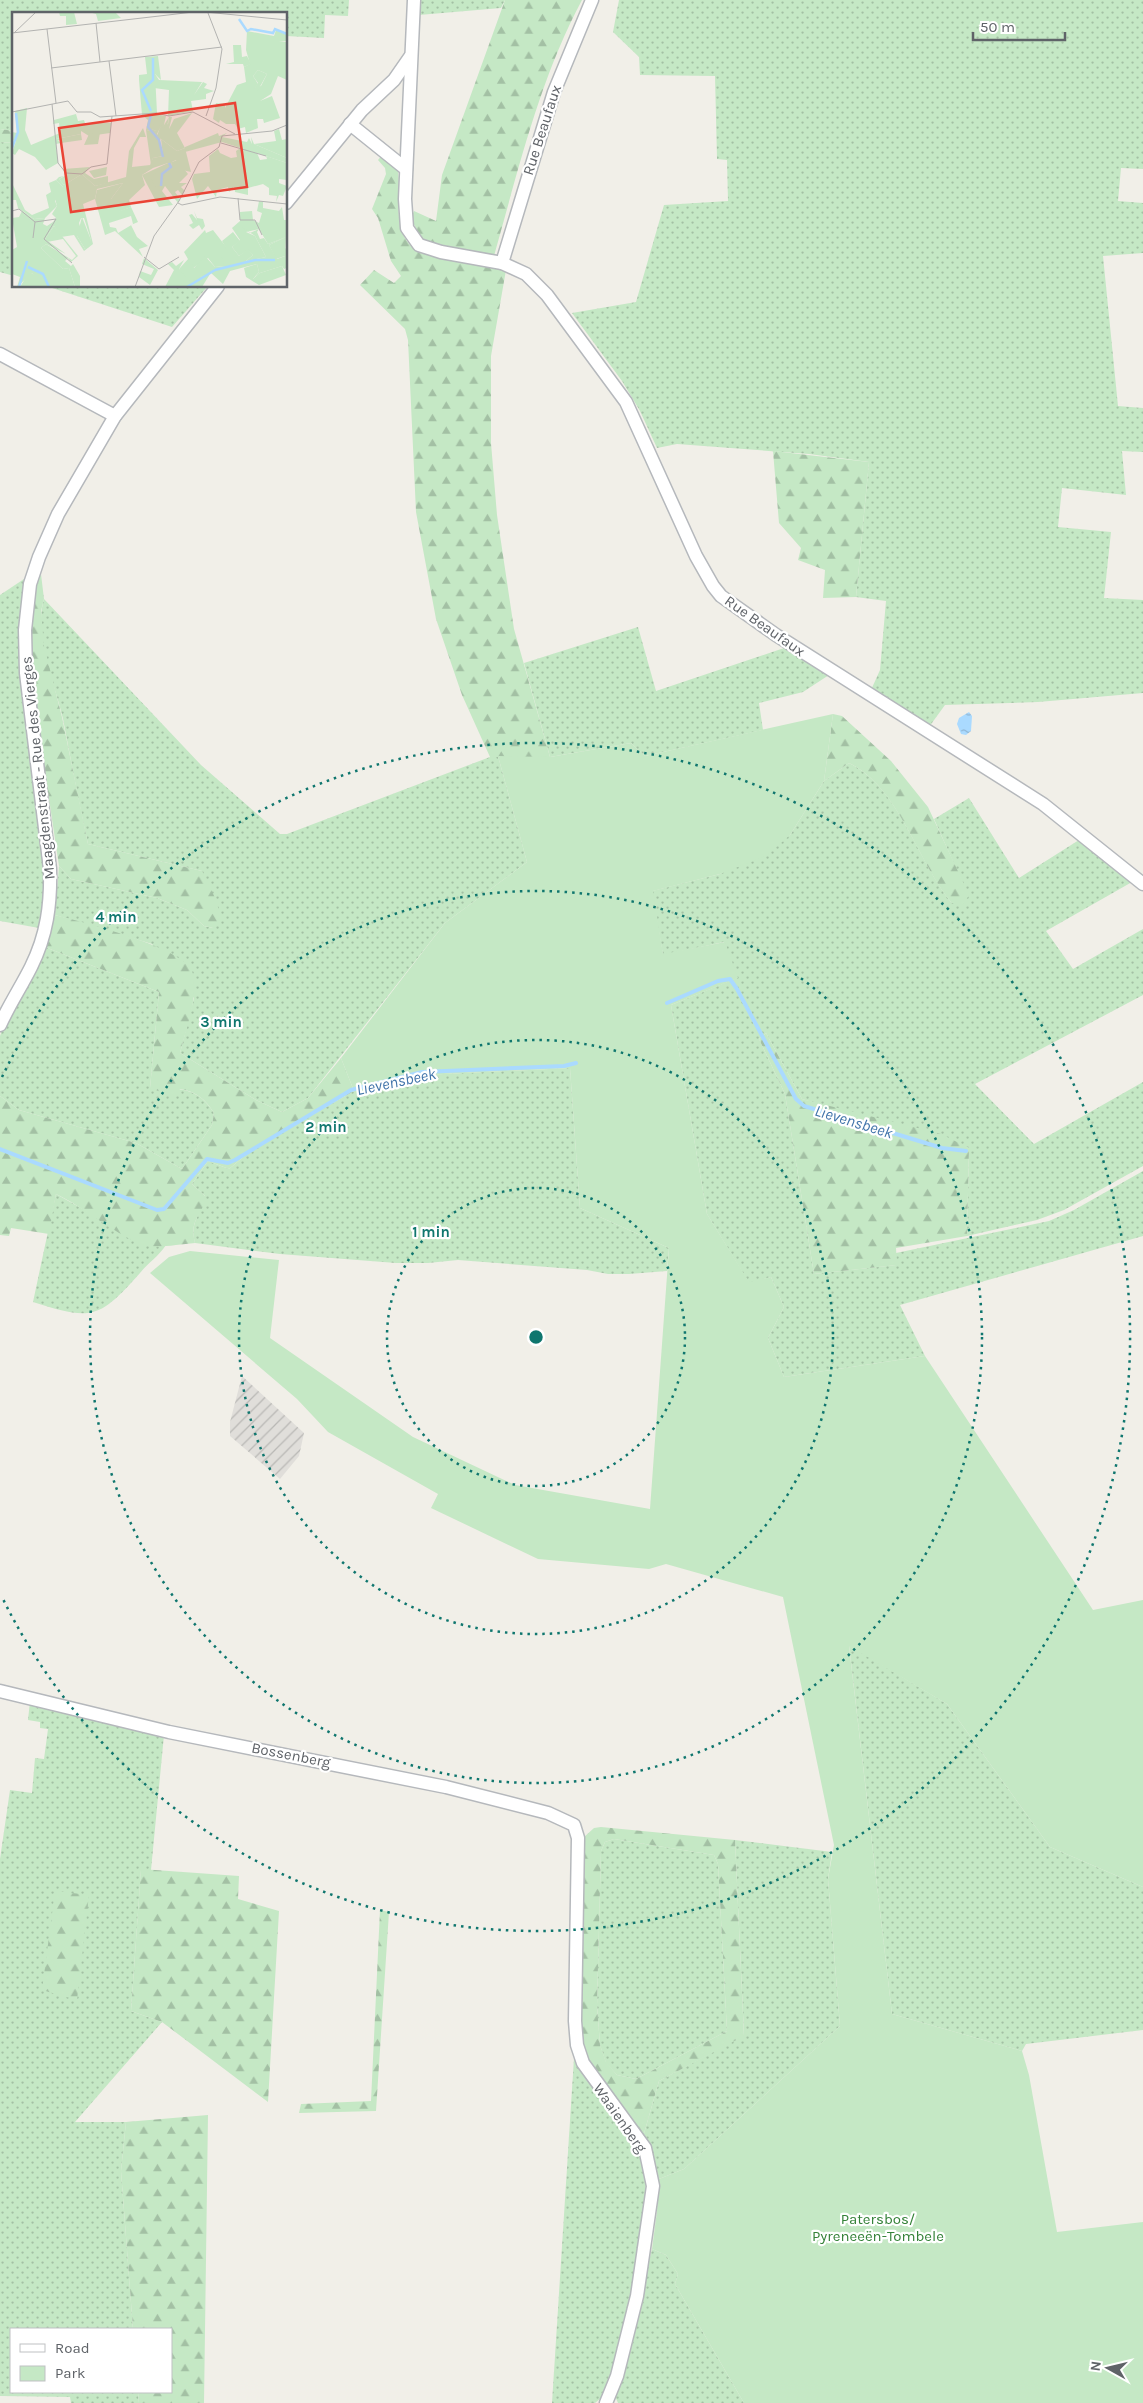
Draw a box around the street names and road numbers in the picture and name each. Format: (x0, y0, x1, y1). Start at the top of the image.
street label: Rue Beaufaux (519, 82, 565, 178)
street label: Rue Beaufaux (721, 592, 809, 661)
street label: Maagdenstraat - Rue des Vierges (17, 656, 59, 880)
street label: Bossenberg (250, 1739, 333, 1772)
street label: Waaienberg (589, 2080, 651, 2157)

